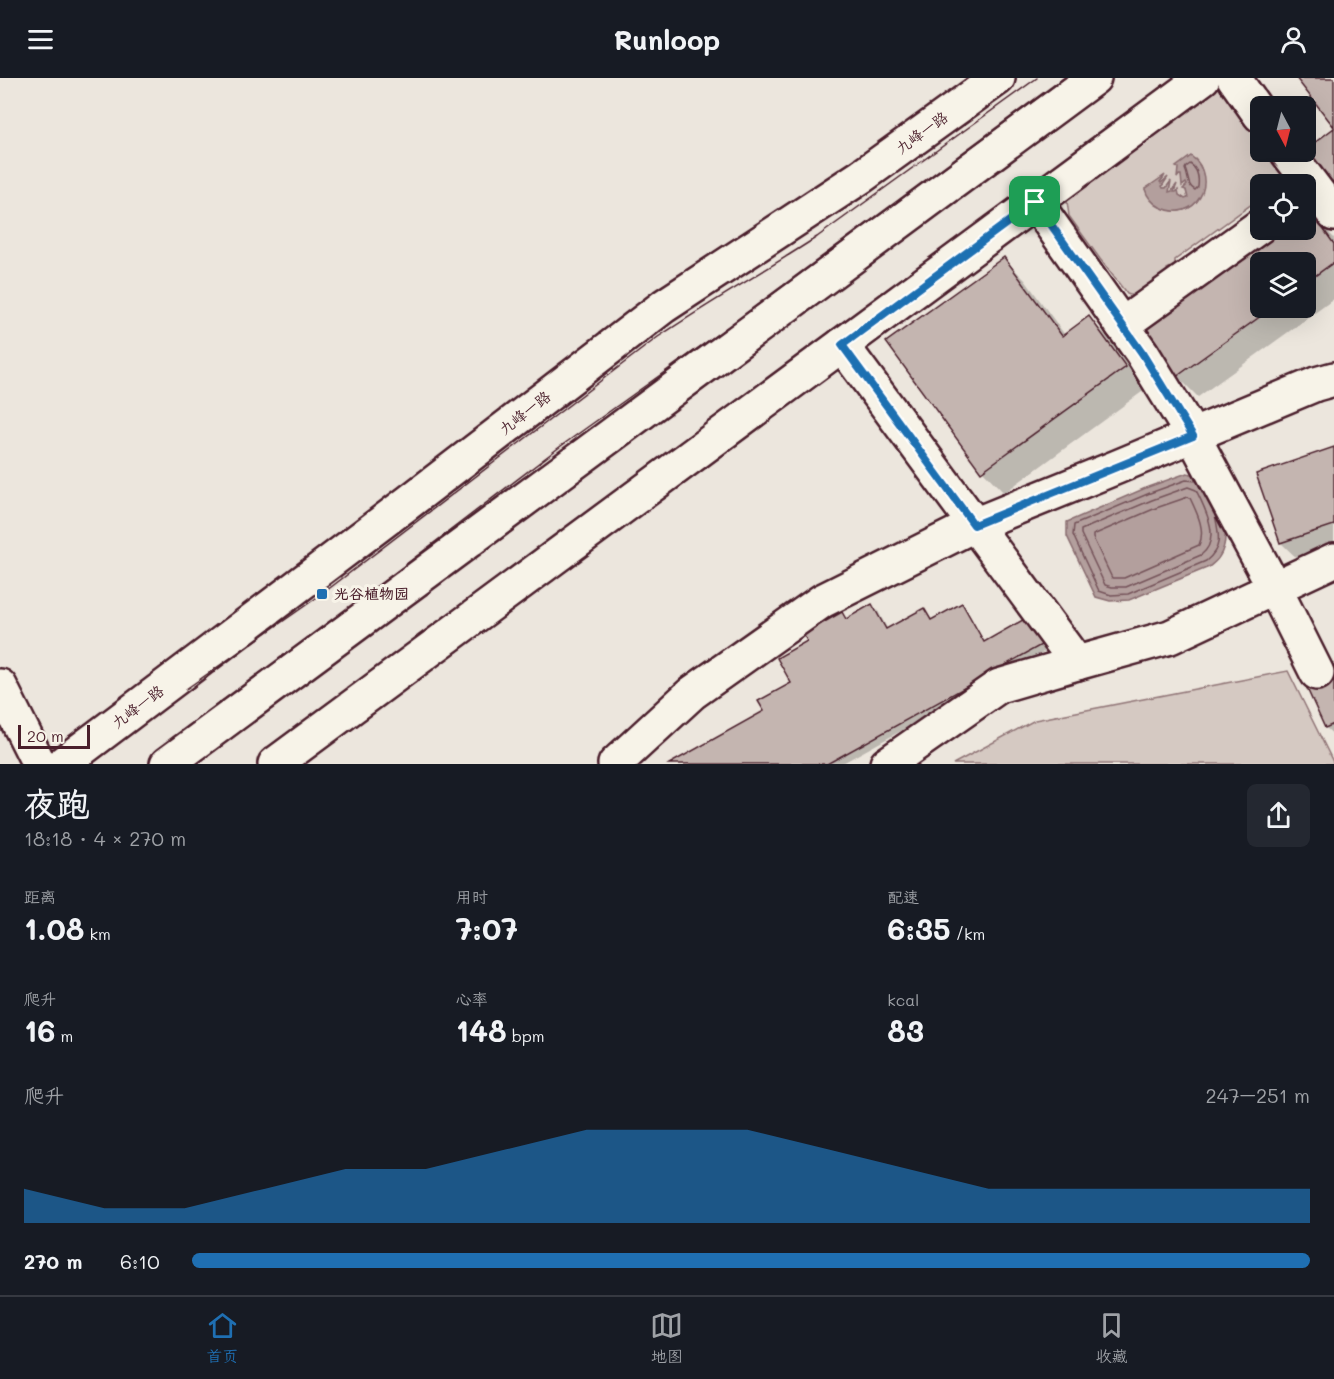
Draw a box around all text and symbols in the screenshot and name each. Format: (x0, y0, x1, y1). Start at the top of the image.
text: Runloop (614, 22, 720, 57)
icon: menu (24, 23, 57, 56)
icon: person (1277, 23, 1310, 56)
north arrow (1250, 96, 1316, 162)
map controls (1250, 96, 1316, 318)
street label: 九峰一路 (891, 106, 952, 158)
button: locate (1250, 174, 1316, 240)
pin (1009, 176, 1060, 227)
icon: arrive (1018, 185, 1051, 218)
button: layers (1250, 252, 1316, 318)
street label: 九峰一路 (495, 386, 554, 439)
place label: 光谷植物园 (334, 583, 409, 603)
marker: 光谷植物园 (315, 587, 329, 601)
street label: 九峰一路 (107, 680, 167, 732)
scale bar (18, 722, 90, 750)
text: 20 m (27, 725, 64, 746)
text: 夜跑 (24, 781, 90, 824)
button: share (1247, 784, 1310, 847)
text: 18:18 · 4 × 270 m (24, 825, 186, 851)
text: 距离 (24, 886, 56, 907)
text: 用时 (456, 886, 488, 907)
text: 配速 (887, 886, 919, 907)
text: 1.08 (24, 908, 84, 948)
text: 7:07 (456, 908, 518, 948)
text: 6:35 (887, 908, 951, 948)
text: km (84, 923, 111, 944)
text: /km (951, 923, 985, 944)
text: 爬升 (24, 988, 56, 1009)
text: 心率 (456, 988, 488, 1009)
text: kcal (887, 989, 919, 1010)
text: 16 (24, 1010, 55, 1050)
text: 148 (456, 1010, 507, 1050)
text: 83 (887, 1010, 924, 1050)
text: m (55, 1025, 73, 1046)
text: bpm (507, 1025, 545, 1046)
text: 爬升 (24, 1082, 64, 1108)
text: 247–251 m (1206, 1082, 1310, 1108)
text: 270 m (24, 1248, 82, 1274)
text: 6:10 (120, 1248, 160, 1274)
tab: 首页 (206, 1309, 239, 1367)
tab: 地图 (650, 1309, 683, 1367)
tab: 收藏 (1095, 1309, 1128, 1367)

